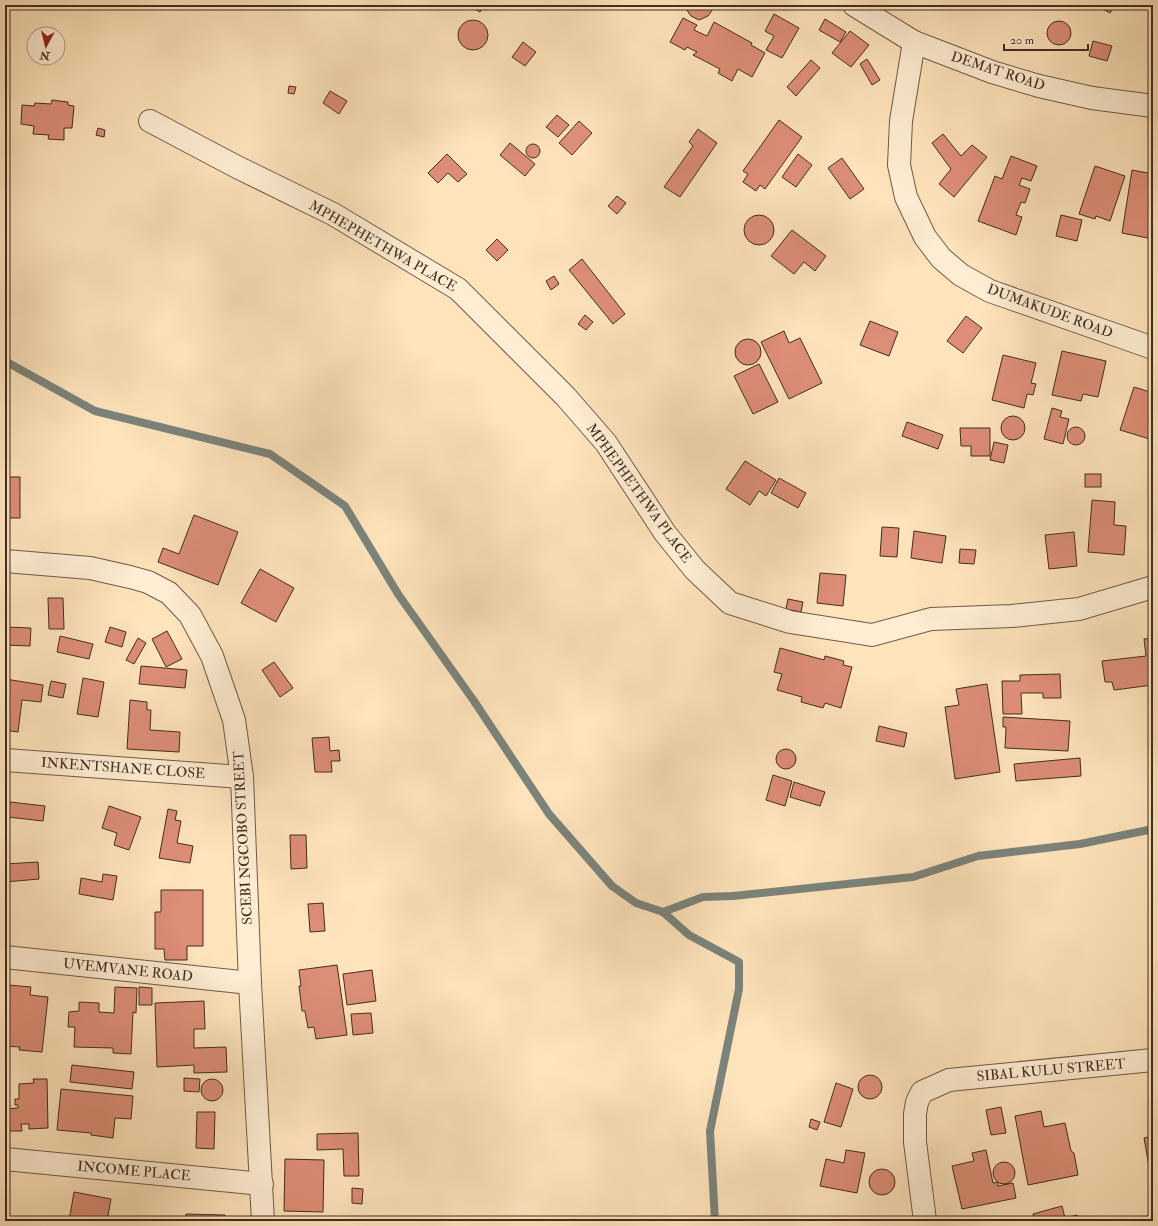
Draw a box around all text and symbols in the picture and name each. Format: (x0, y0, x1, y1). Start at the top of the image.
north arrow (26, 26, 66, 66)
scale bar (1004, 26, 1088, 52)
text: 20 m (1010, 33, 1035, 48)
text: N (38, 48, 52, 63)
street label: DEMAT ROAD (949, 48, 1047, 94)
street label: MPHEPHETHWA PLACE (306, 197, 460, 295)
street label: DUMAKUDE ROAD (985, 280, 1115, 342)
street label: MPHEPHETHWA PLACE (583, 420, 695, 566)
street label: SCEBI NGCOBO STREET (230, 750, 256, 925)
street label: INKENTSHANE CLOSE (40, 754, 206, 782)
street label: UVEMVANE ROAD (62, 955, 194, 985)
street label: SIBAL KULU STREET (976, 1055, 1127, 1085)
street label: INCOME PLACE (77, 1158, 191, 1184)

